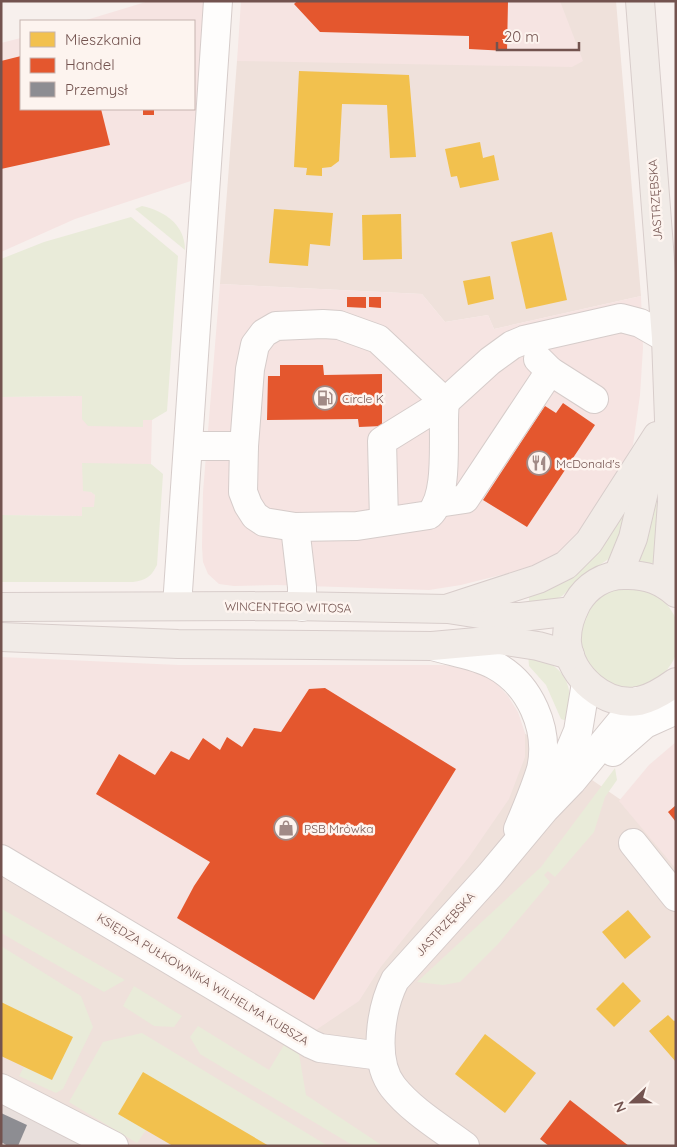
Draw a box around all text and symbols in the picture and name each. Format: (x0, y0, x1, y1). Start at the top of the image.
legend (20, 20, 195, 110)
scale bar (497, 20, 580, 52)
text: 20 m (504, 27, 539, 46)
text: Mieszkania (65, 30, 141, 49)
text: Handel (65, 55, 115, 74)
text: Przemysł (65, 80, 128, 99)
street label: JASTRZĘBSKA (645, 159, 665, 241)
fuel station icon: Circle K (312, 385, 338, 411)
place label: Circle K (342, 391, 384, 406)
restaurant icon: McDonald's (526, 450, 552, 476)
place label: McDonald's (556, 456, 621, 471)
street label: WINCENTEGO WITOSA (224, 598, 352, 616)
shop icon: PSB Mrówka (273, 815, 299, 841)
place label: PSB Mrówka (304, 821, 373, 836)
street label: JASTRZĘBSKA (412, 888, 478, 959)
street label: KSIĘDZA PUŁKOWNIKA WILHELMA KUBSZA (94, 910, 312, 1048)
north arrow (607, 1077, 657, 1127)
text: N (610, 1099, 630, 1115)

